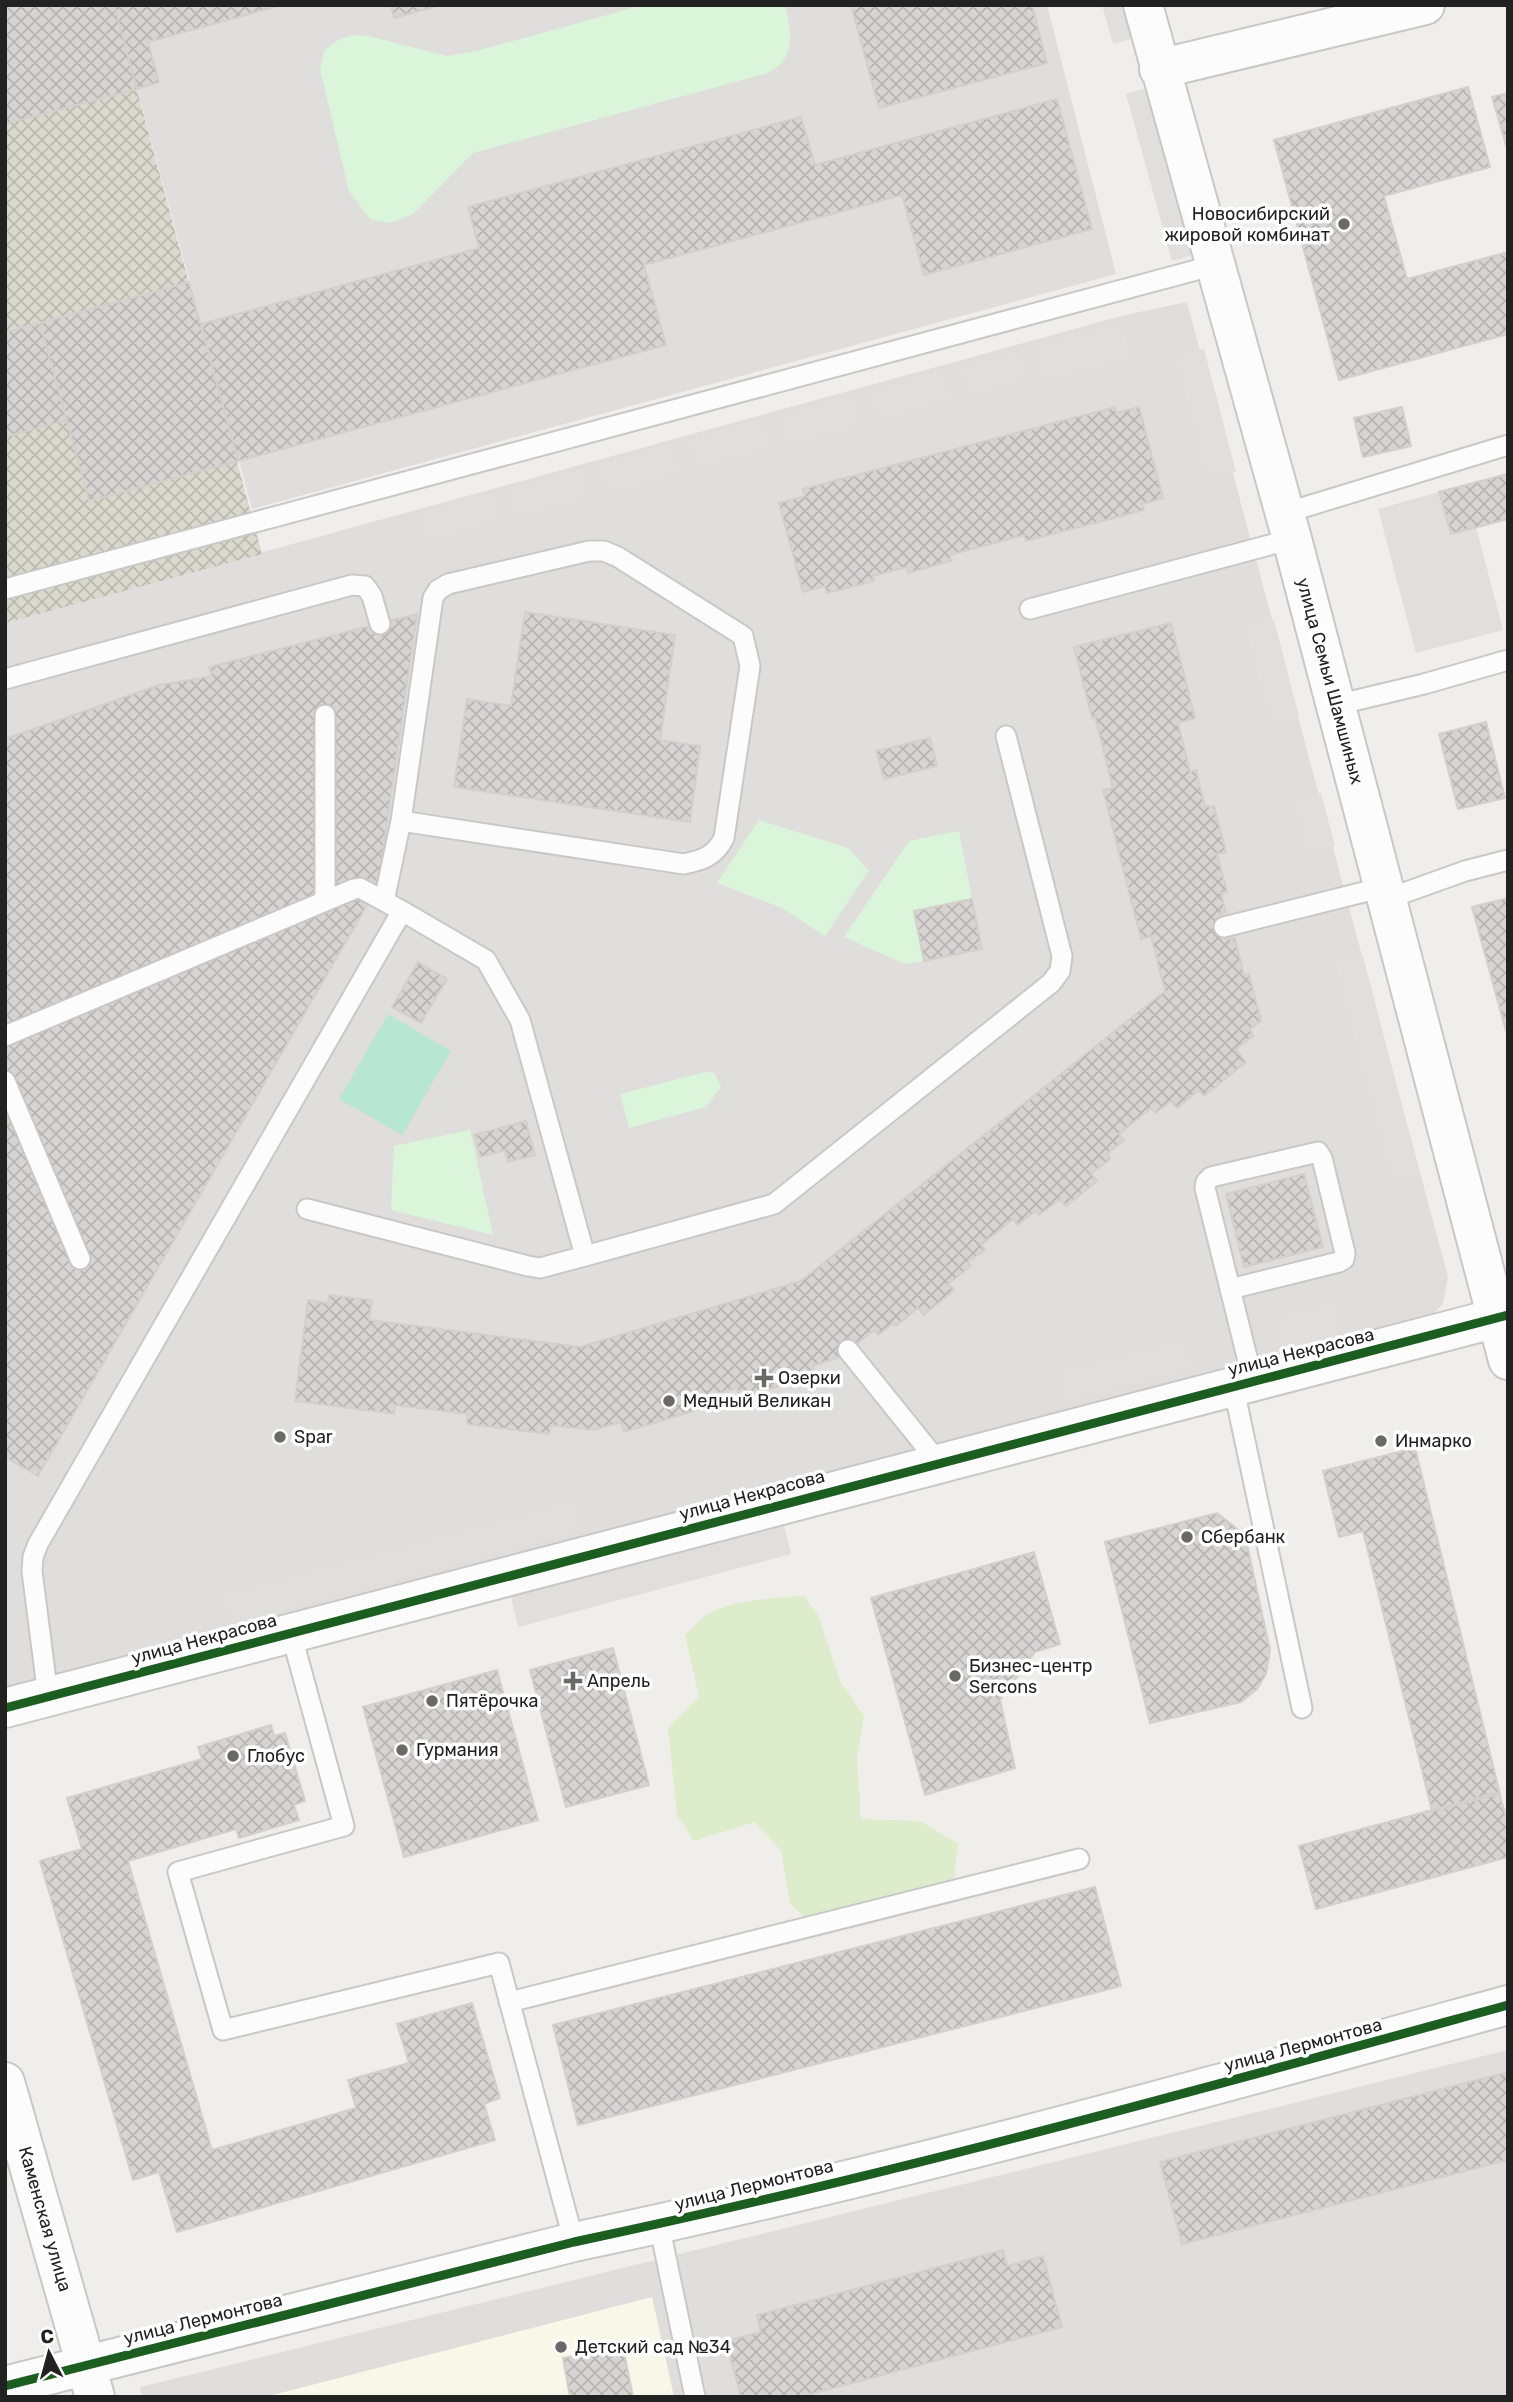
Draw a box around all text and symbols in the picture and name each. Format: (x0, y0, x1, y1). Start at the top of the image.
place label: Новосибирский жировой комбинат (1164, 203, 1330, 246)
marker: Новосибирский жировой комбинат (1336, 216, 1352, 232)
street label: улица Семьи Шамшиных (1292, 575, 1368, 787)
street label: улица Некрасова (1226, 1323, 1376, 1381)
place label: Озерки (778, 1367, 841, 1389)
marker: Озерки (756, 1370, 772, 1386)
place label: Медный Великан (683, 1390, 831, 1412)
marker: Медный Великан (661, 1393, 677, 1409)
place label: Spar (294, 1426, 333, 1448)
marker: Spar (272, 1429, 288, 1445)
place label: Инмарко (1395, 1430, 1472, 1452)
marker: Инмарко (1373, 1433, 1389, 1449)
street label: улица Некрасова (677, 1465, 827, 1525)
place label: Сбербанк (1201, 1526, 1286, 1548)
marker: Сбербанк (1179, 1529, 1195, 1545)
street label: улица Некрасова (129, 1609, 279, 1669)
place label: Бизнес-центр Sercons (969, 1655, 1092, 1698)
marker: Бизнес-центр Sercons (947, 1668, 963, 1684)
place label: Апрель (587, 1670, 650, 1692)
marker: Апрель (565, 1673, 581, 1689)
place label: Пятёрочка (446, 1690, 539, 1712)
marker: Пятёрочка (424, 1693, 440, 1709)
place label: Гурмания (416, 1739, 499, 1761)
marker: Гурмания (394, 1742, 410, 1758)
place label: Глобус (247, 1745, 305, 1767)
marker: Глобус (225, 1748, 241, 1764)
street label: улица Лермонтова (1222, 2013, 1384, 2077)
street label: Каменская улица (14, 2144, 76, 2294)
street label: улица Лермонтова (672, 2155, 836, 2215)
street label: улица Лермонтова (121, 2289, 285, 2349)
north arrow (14, 2318, 84, 2388)
text: С (39, 2324, 55, 2349)
place label: Детский сад №34 (575, 2336, 731, 2358)
marker: Детский сад №34 (553, 2339, 569, 2355)

